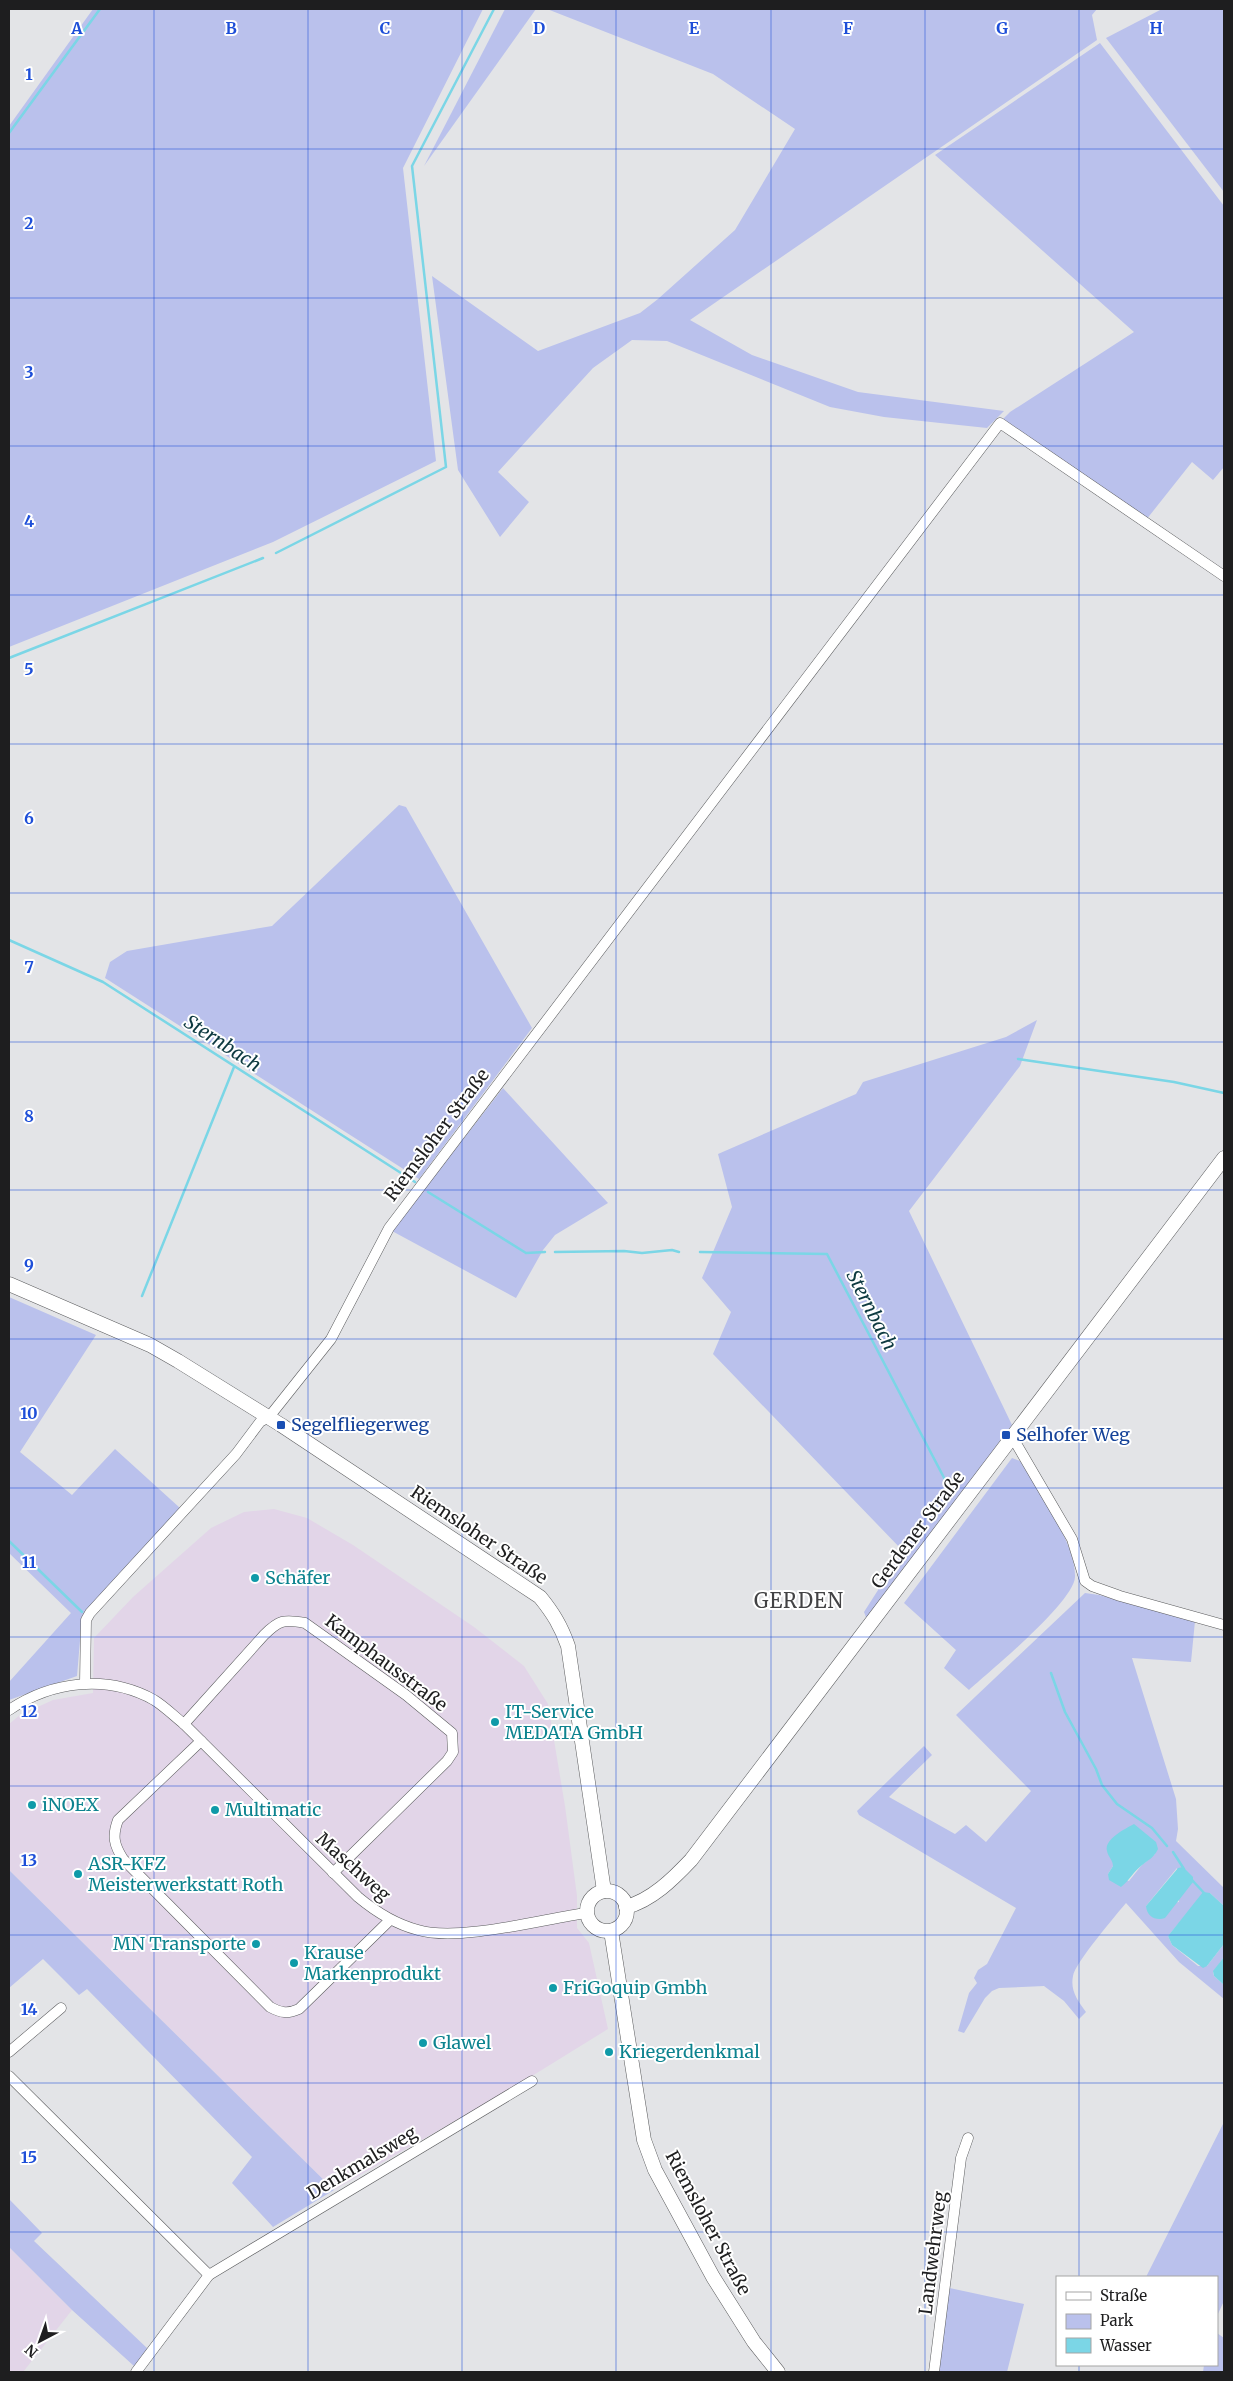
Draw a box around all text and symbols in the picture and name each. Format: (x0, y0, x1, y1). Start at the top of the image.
text: A (70, 18, 83, 38)
text: B (225, 18, 237, 38)
text: C (380, 18, 390, 38)
text: D (533, 18, 545, 38)
text: E (689, 18, 700, 38)
text: F (843, 18, 853, 38)
text: G (996, 18, 1008, 38)
text: H (1149, 18, 1163, 38)
text: 1 (25, 64, 33, 84)
text: 2 (24, 213, 34, 233)
text: 3 (24, 362, 34, 382)
text: 4 (24, 511, 34, 531)
text: 5 (24, 659, 34, 679)
text: 6 (24, 808, 34, 828)
text: 7 (24, 957, 34, 977)
water label: Sternbach (180, 1009, 266, 1077)
street label: Riemsloher Straße (379, 1064, 494, 1206)
text: 8 (24, 1106, 34, 1126)
text: 9 (24, 1255, 34, 1275)
water label: Sternbach (842, 1266, 902, 1354)
text: 10 (20, 1403, 38, 1423)
place label: Segelfliegerweg (291, 1413, 429, 1436)
marker: Segelfliegerweg (275, 1419, 287, 1431)
place label: Selhofer Weg (1016, 1423, 1130, 1446)
marker: Selhofer Weg (1000, 1429, 1012, 1441)
street label: Gerdener Straße (866, 1466, 969, 1593)
street label: Riemsloher Straße (406, 1480, 552, 1589)
text: 11 (22, 1552, 37, 1572)
place label: Schäfer (265, 1566, 330, 1589)
marker: Schäfer (249, 1572, 261, 1584)
district label: GERDEN (754, 1588, 844, 1613)
street label: Kamphausstraße (321, 1609, 452, 1716)
place label: IT-Service MEDATA GmbH (505, 1700, 643, 1744)
text: 12 (21, 1701, 37, 1721)
marker: IT-Service MEDATA GmbH (489, 1716, 501, 1728)
place label: iNOEX (42, 1793, 99, 1816)
place label: Multimatic (225, 1798, 321, 1821)
marker: iNOEX (26, 1799, 38, 1811)
marker: Multimatic (209, 1804, 221, 1816)
street label: Maschweg (311, 1827, 395, 1906)
text: 13 (21, 1850, 37, 1870)
place label: ASR-KFZ Meisterwerkstatt Roth (87, 1852, 283, 1896)
marker: ASR-KFZ Meisterwerkstatt Roth (72, 1868, 84, 1880)
place label: MN Transporte (113, 1932, 246, 1955)
marker: MN Transporte (250, 1938, 262, 1950)
place label: Krause Markenprodukt (304, 1941, 441, 1985)
marker: Krause Markenprodukt (288, 1957, 300, 1969)
place label: FriGoquip Gmbh (563, 1976, 708, 1999)
marker: FriGoquip Gmbh (547, 1982, 559, 1994)
text: 14 (21, 1999, 37, 2019)
place label: Glawel (433, 2031, 492, 2054)
marker: Glawel (417, 2037, 429, 2049)
place label: Kriegerdenkmal (619, 2040, 760, 2063)
marker: Kriegerdenkmal (603, 2046, 615, 2058)
street label: Denkmalsweg (303, 2121, 421, 2204)
text: 15 (21, 2147, 37, 2167)
street label: Riemsloher Straße (661, 2147, 756, 2299)
street label: Landwehrweg (914, 2190, 952, 2316)
legend (1056, 2276, 1218, 2366)
text: Straße (1100, 2286, 1147, 2305)
text: Park (1100, 2311, 1134, 2330)
north arrow (15, 2316, 65, 2366)
text: Wasser (1099, 2336, 1152, 2355)
text: N (21, 2340, 42, 2361)

